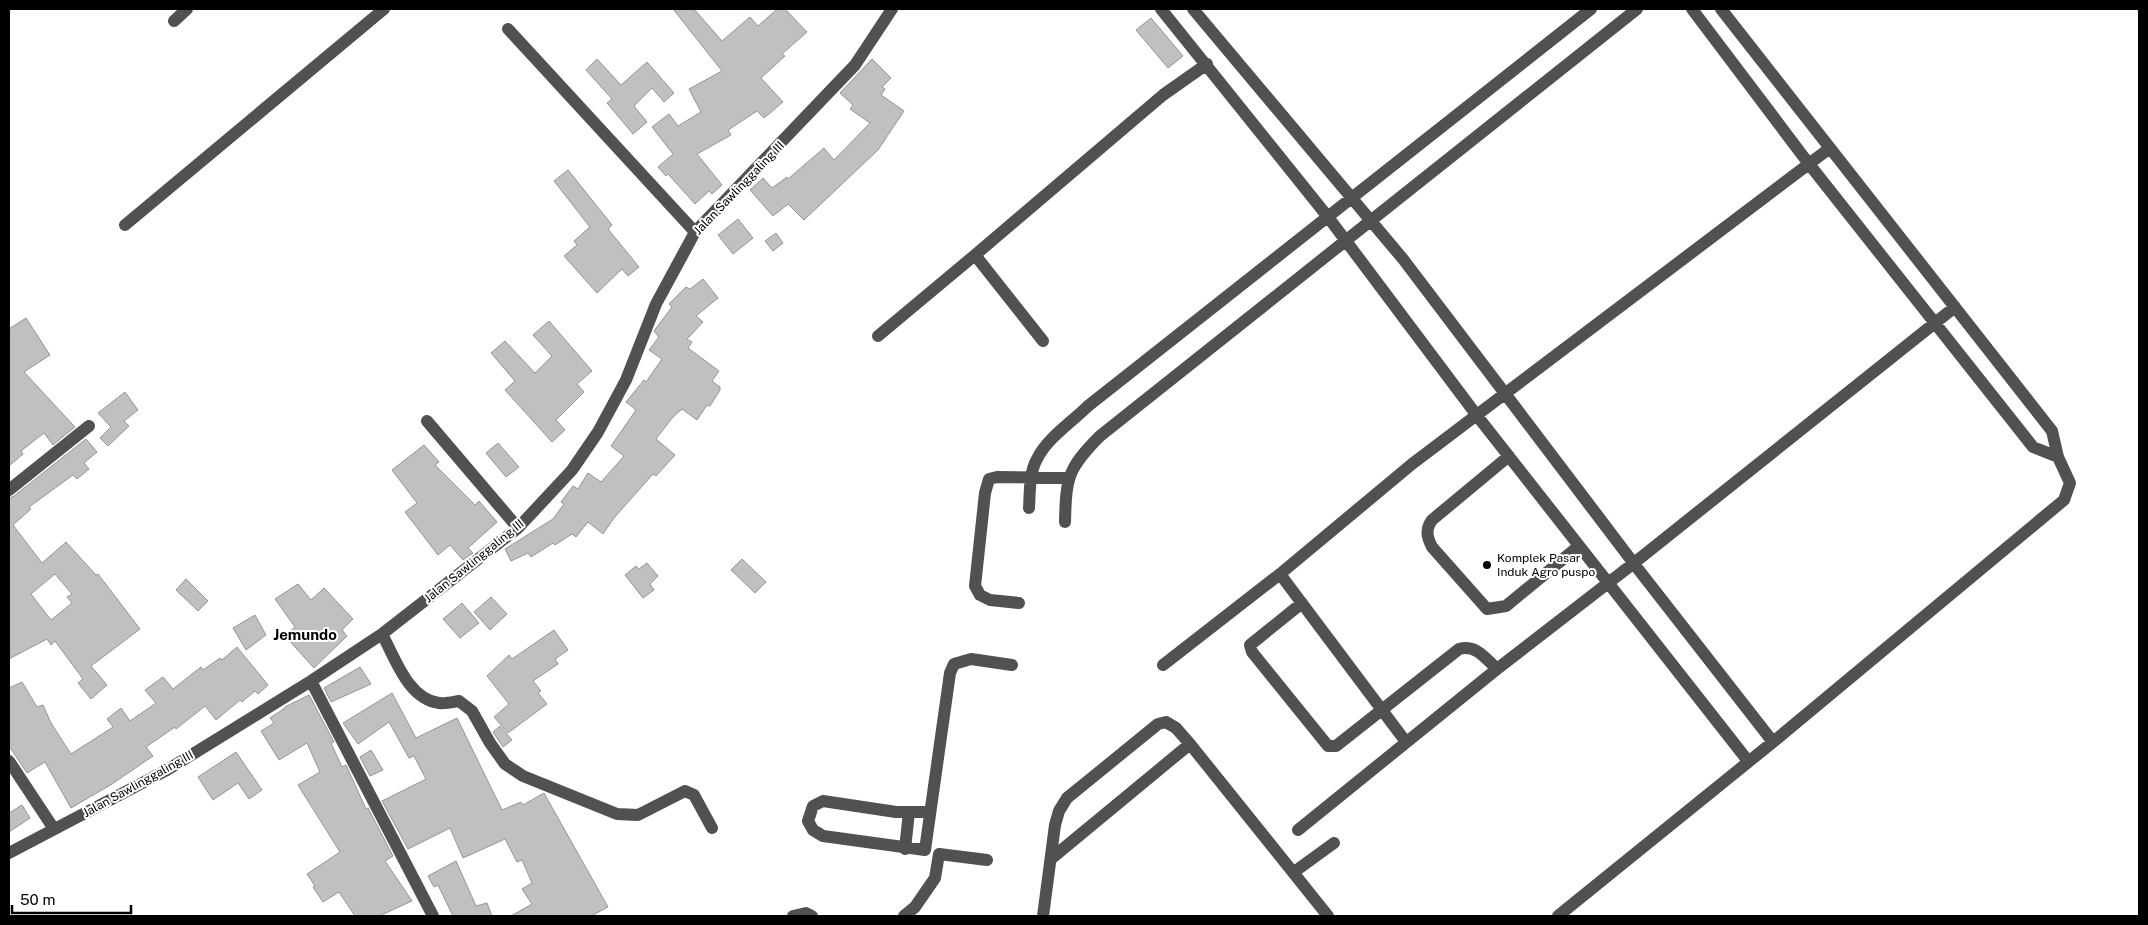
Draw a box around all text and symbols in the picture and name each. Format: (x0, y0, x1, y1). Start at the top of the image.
street label: Jalan Sawlinggaling III (691, 139, 787, 237)
street label: Jalan Sawlinggaling III (421, 517, 527, 605)
place label: Komplek Pasar Induk Agro puspo (1497, 551, 1595, 579)
marker: Komplek Pasar Induk Agro puspo (1481, 559, 1493, 571)
district label: Jemundo (273, 626, 337, 643)
street label: Jalan Sawlinggaling III (80, 748, 196, 820)
scale bar (12, 882, 131, 914)
text: 50 m (20, 891, 55, 908)

